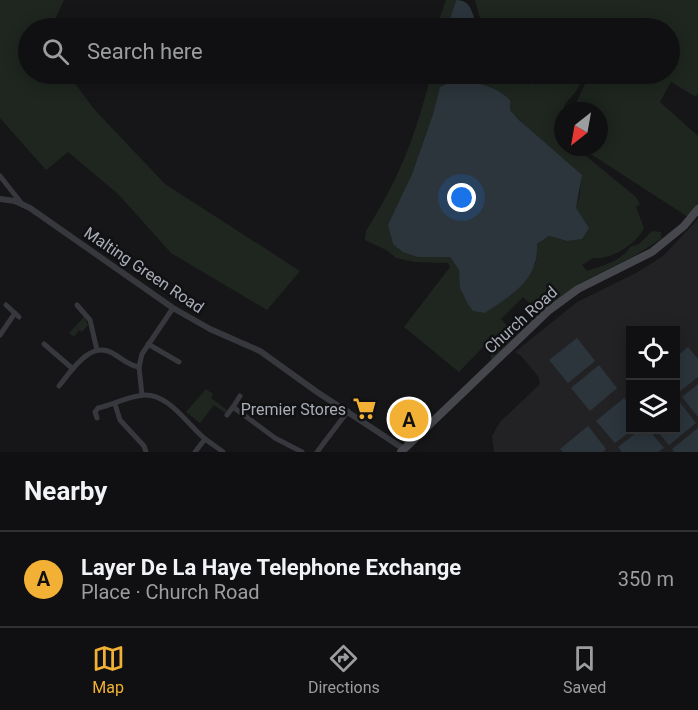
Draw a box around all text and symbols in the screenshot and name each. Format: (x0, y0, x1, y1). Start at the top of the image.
search box (18, 18, 680, 84)
icon: search (39, 35, 72, 68)
text: Search here (87, 39, 203, 64)
north arrow (554, 102, 608, 156)
your location (447, 183, 476, 212)
street label: Malting Green Road (81, 223, 207, 317)
street label: Church Road (481, 282, 561, 358)
map controls (626, 326, 680, 434)
button: locate (626, 326, 680, 380)
button: layers (626, 380, 680, 434)
supermarket icon: Premier Stores (351, 396, 377, 422)
pin: A (390, 396, 428, 442)
place label: Premier Stores (241, 400, 346, 419)
text: Nearby (24, 476, 107, 506)
text: Layer De La Haye Telephone Exchange (81, 555, 461, 580)
text: A (37, 567, 50, 591)
text: 350 m (618, 567, 674, 591)
text: Place · Church Road (81, 580, 260, 604)
tab: Map (92, 642, 125, 697)
tab: Directions (308, 642, 380, 697)
tab: Saved (563, 642, 606, 697)

